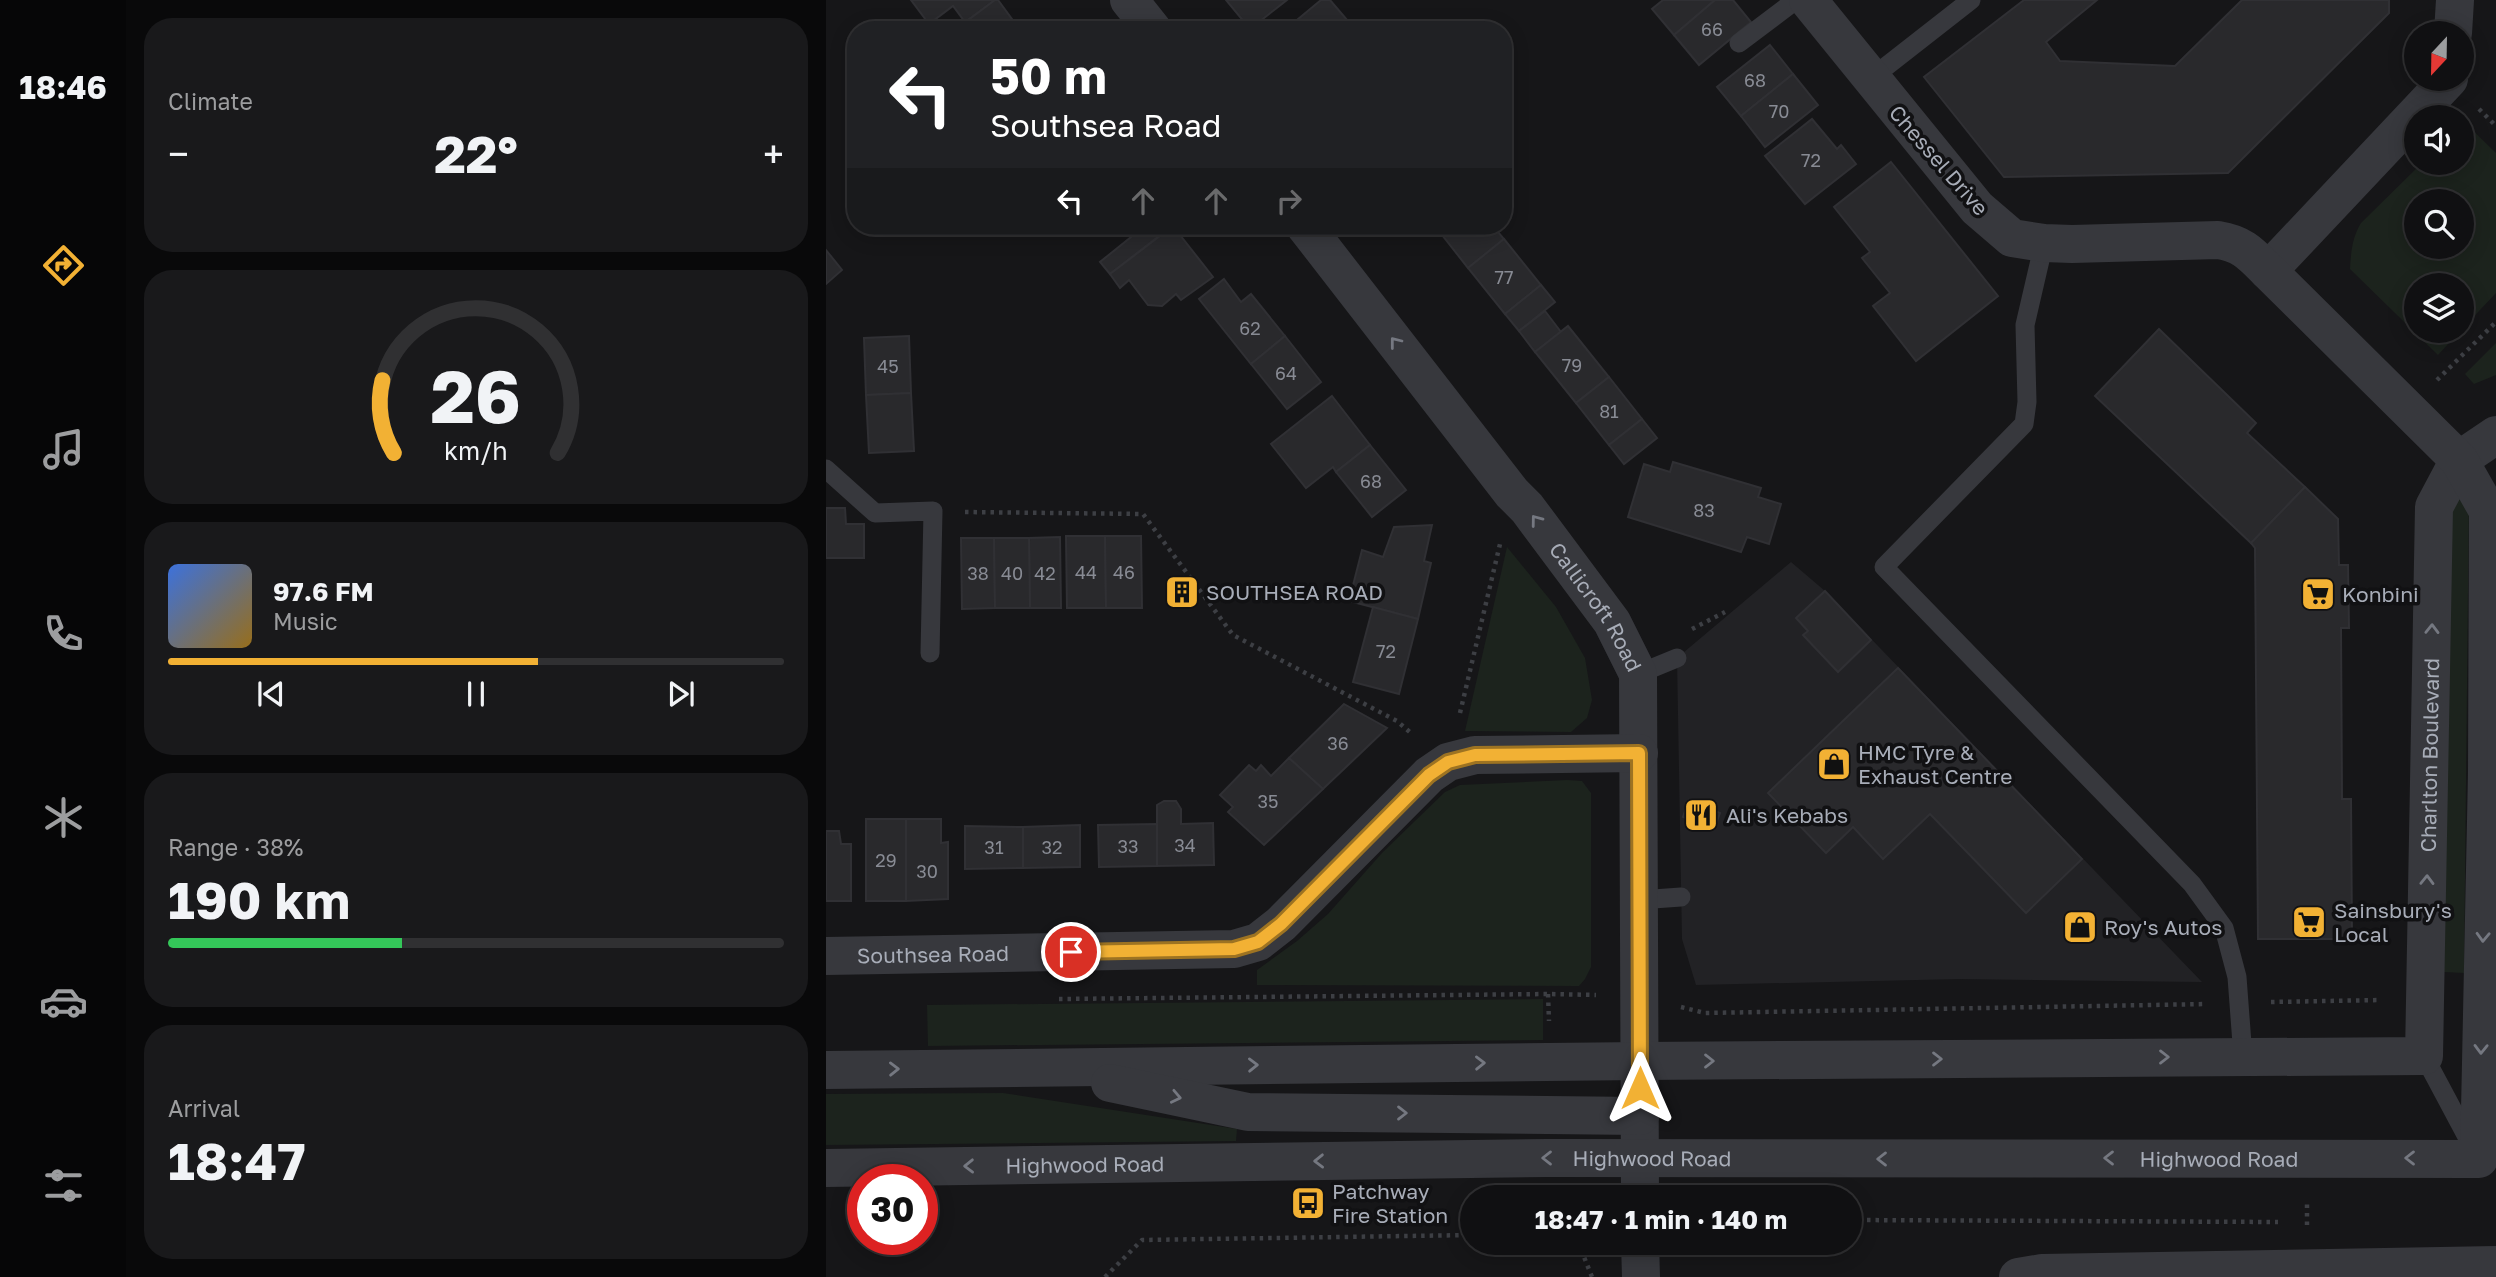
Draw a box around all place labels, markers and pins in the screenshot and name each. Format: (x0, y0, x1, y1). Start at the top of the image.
building icon: SOUTHSEA ROAD (1163, 573, 1201, 611)
supermarket icon: Konbini (2299, 575, 2337, 613)
place label: SOUTHSEA ROAD (1206, 579, 1383, 605)
place label: Konbini (2342, 581, 2419, 607)
place label: HMC Tyre & Exhaust Centre (1858, 739, 2012, 789)
shop icon: HMC Tyre & Exhaust Centre (1815, 745, 1853, 783)
restaurant icon: Ali's Kebabs (1682, 796, 1720, 834)
place label: Ali's Kebabs (1726, 802, 1848, 828)
place label: Sainsbury's Local (2334, 897, 2452, 947)
supermarket icon: Sainsbury's Local (2290, 903, 2328, 941)
shop icon: Roy's Autos (2061, 908, 2099, 946)
place label: Roy's Autos (2104, 914, 2222, 940)
pin (1041, 922, 1101, 982)
place label: Patchway Fire Station (1332, 1178, 1448, 1228)
bus stop icon: Patchway Fire Station (1289, 1184, 1327, 1222)

